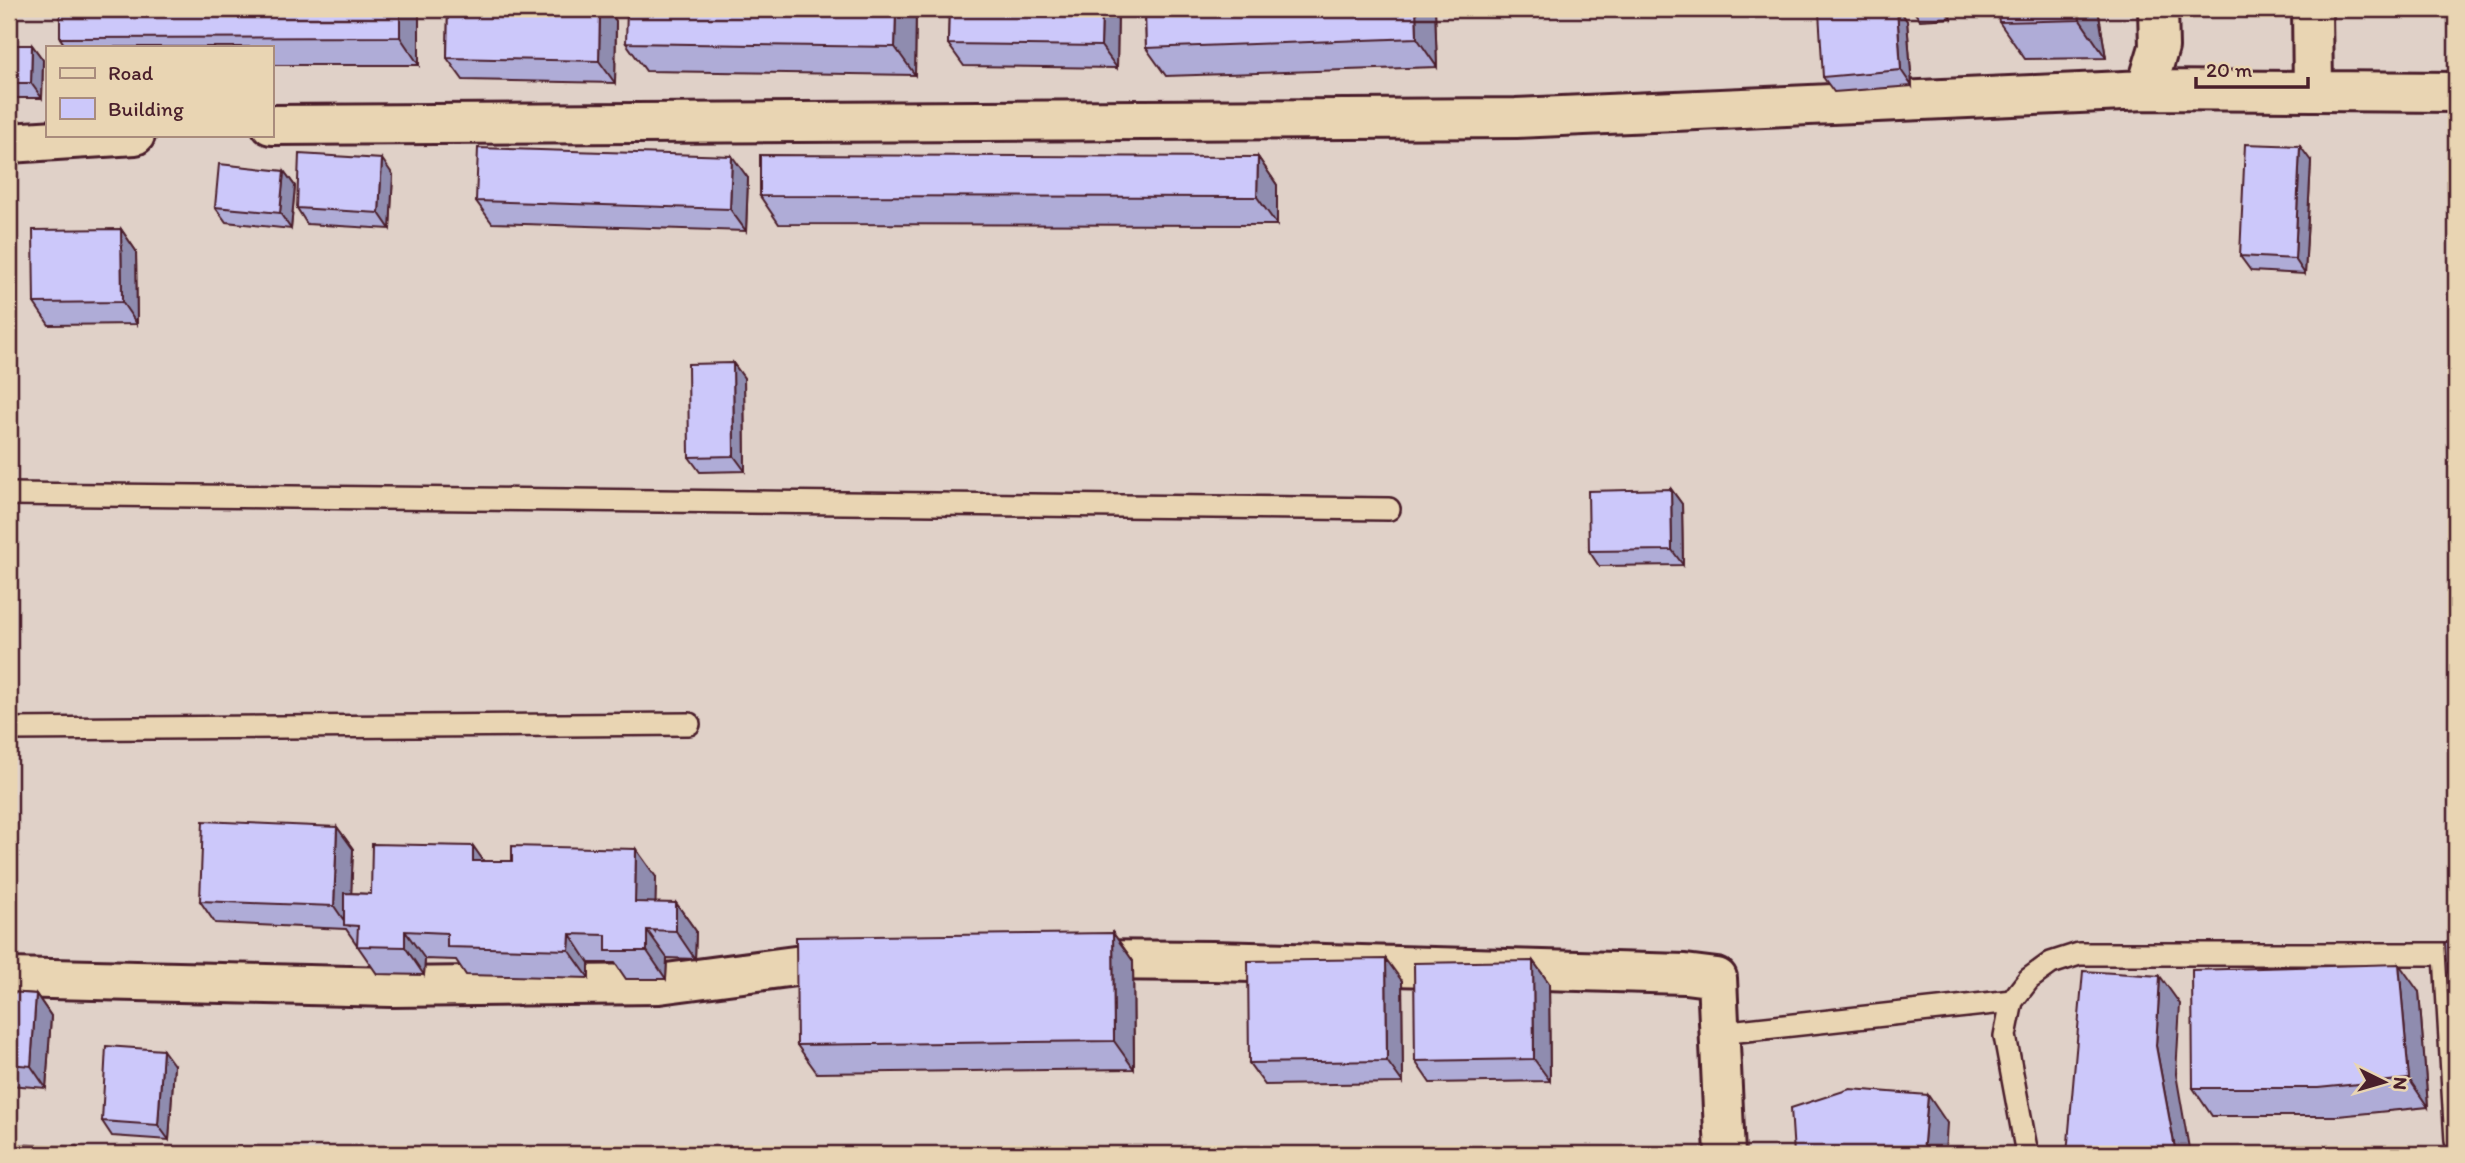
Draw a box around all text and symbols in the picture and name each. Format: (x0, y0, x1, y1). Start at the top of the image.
legend (46, 46, 273, 136)
scale bar (2196, 46, 2308, 90)
text: 20 m (2206, 57, 2253, 82)
text: Road (108, 60, 154, 85)
text: Building (108, 96, 184, 121)
north arrow (2350, 1048, 2420, 1118)
text: N (2388, 1076, 2412, 1091)

